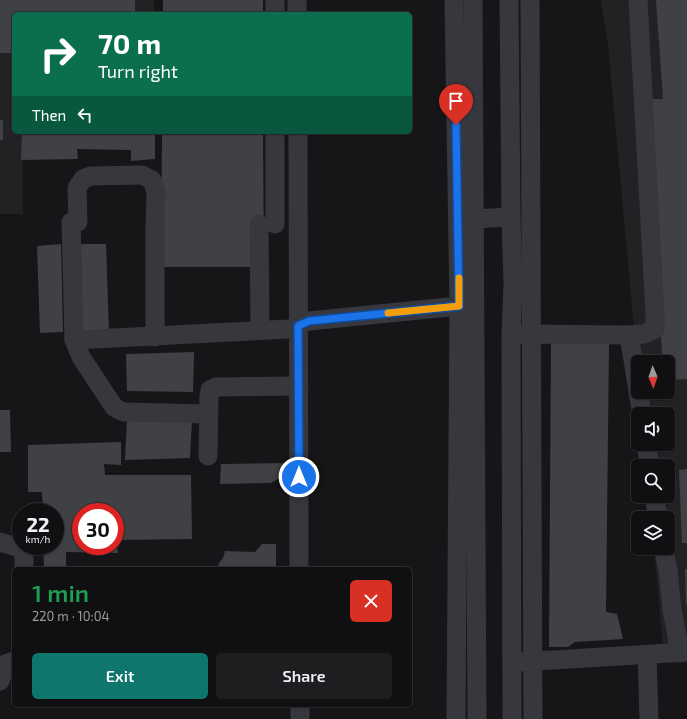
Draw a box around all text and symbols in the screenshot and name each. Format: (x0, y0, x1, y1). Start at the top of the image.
text: 70 m (98, 26, 161, 60)
icon: right (32, 28, 84, 80)
text: Turn right (98, 60, 178, 82)
pin (439, 84, 473, 125)
icon: arrive (445, 90, 467, 112)
icon: left (74, 104, 96, 126)
text: Then (32, 106, 66, 124)
north arrow (631, 355, 675, 399)
map controls (631, 355, 675, 555)
button: sound (631, 407, 675, 451)
position arrow (278, 456, 320, 498)
button: search (631, 459, 675, 503)
speed limit sign: 30 (72, 503, 124, 555)
button: layers (631, 511, 675, 555)
text: 22 (26, 512, 50, 536)
text: km/h (26, 533, 50, 545)
text: 1 min (32, 578, 89, 607)
button: close (350, 580, 392, 622)
text: 220 m · 10:04 (32, 608, 110, 624)
button: Exit (32, 653, 208, 699)
button: Share (216, 653, 392, 699)

